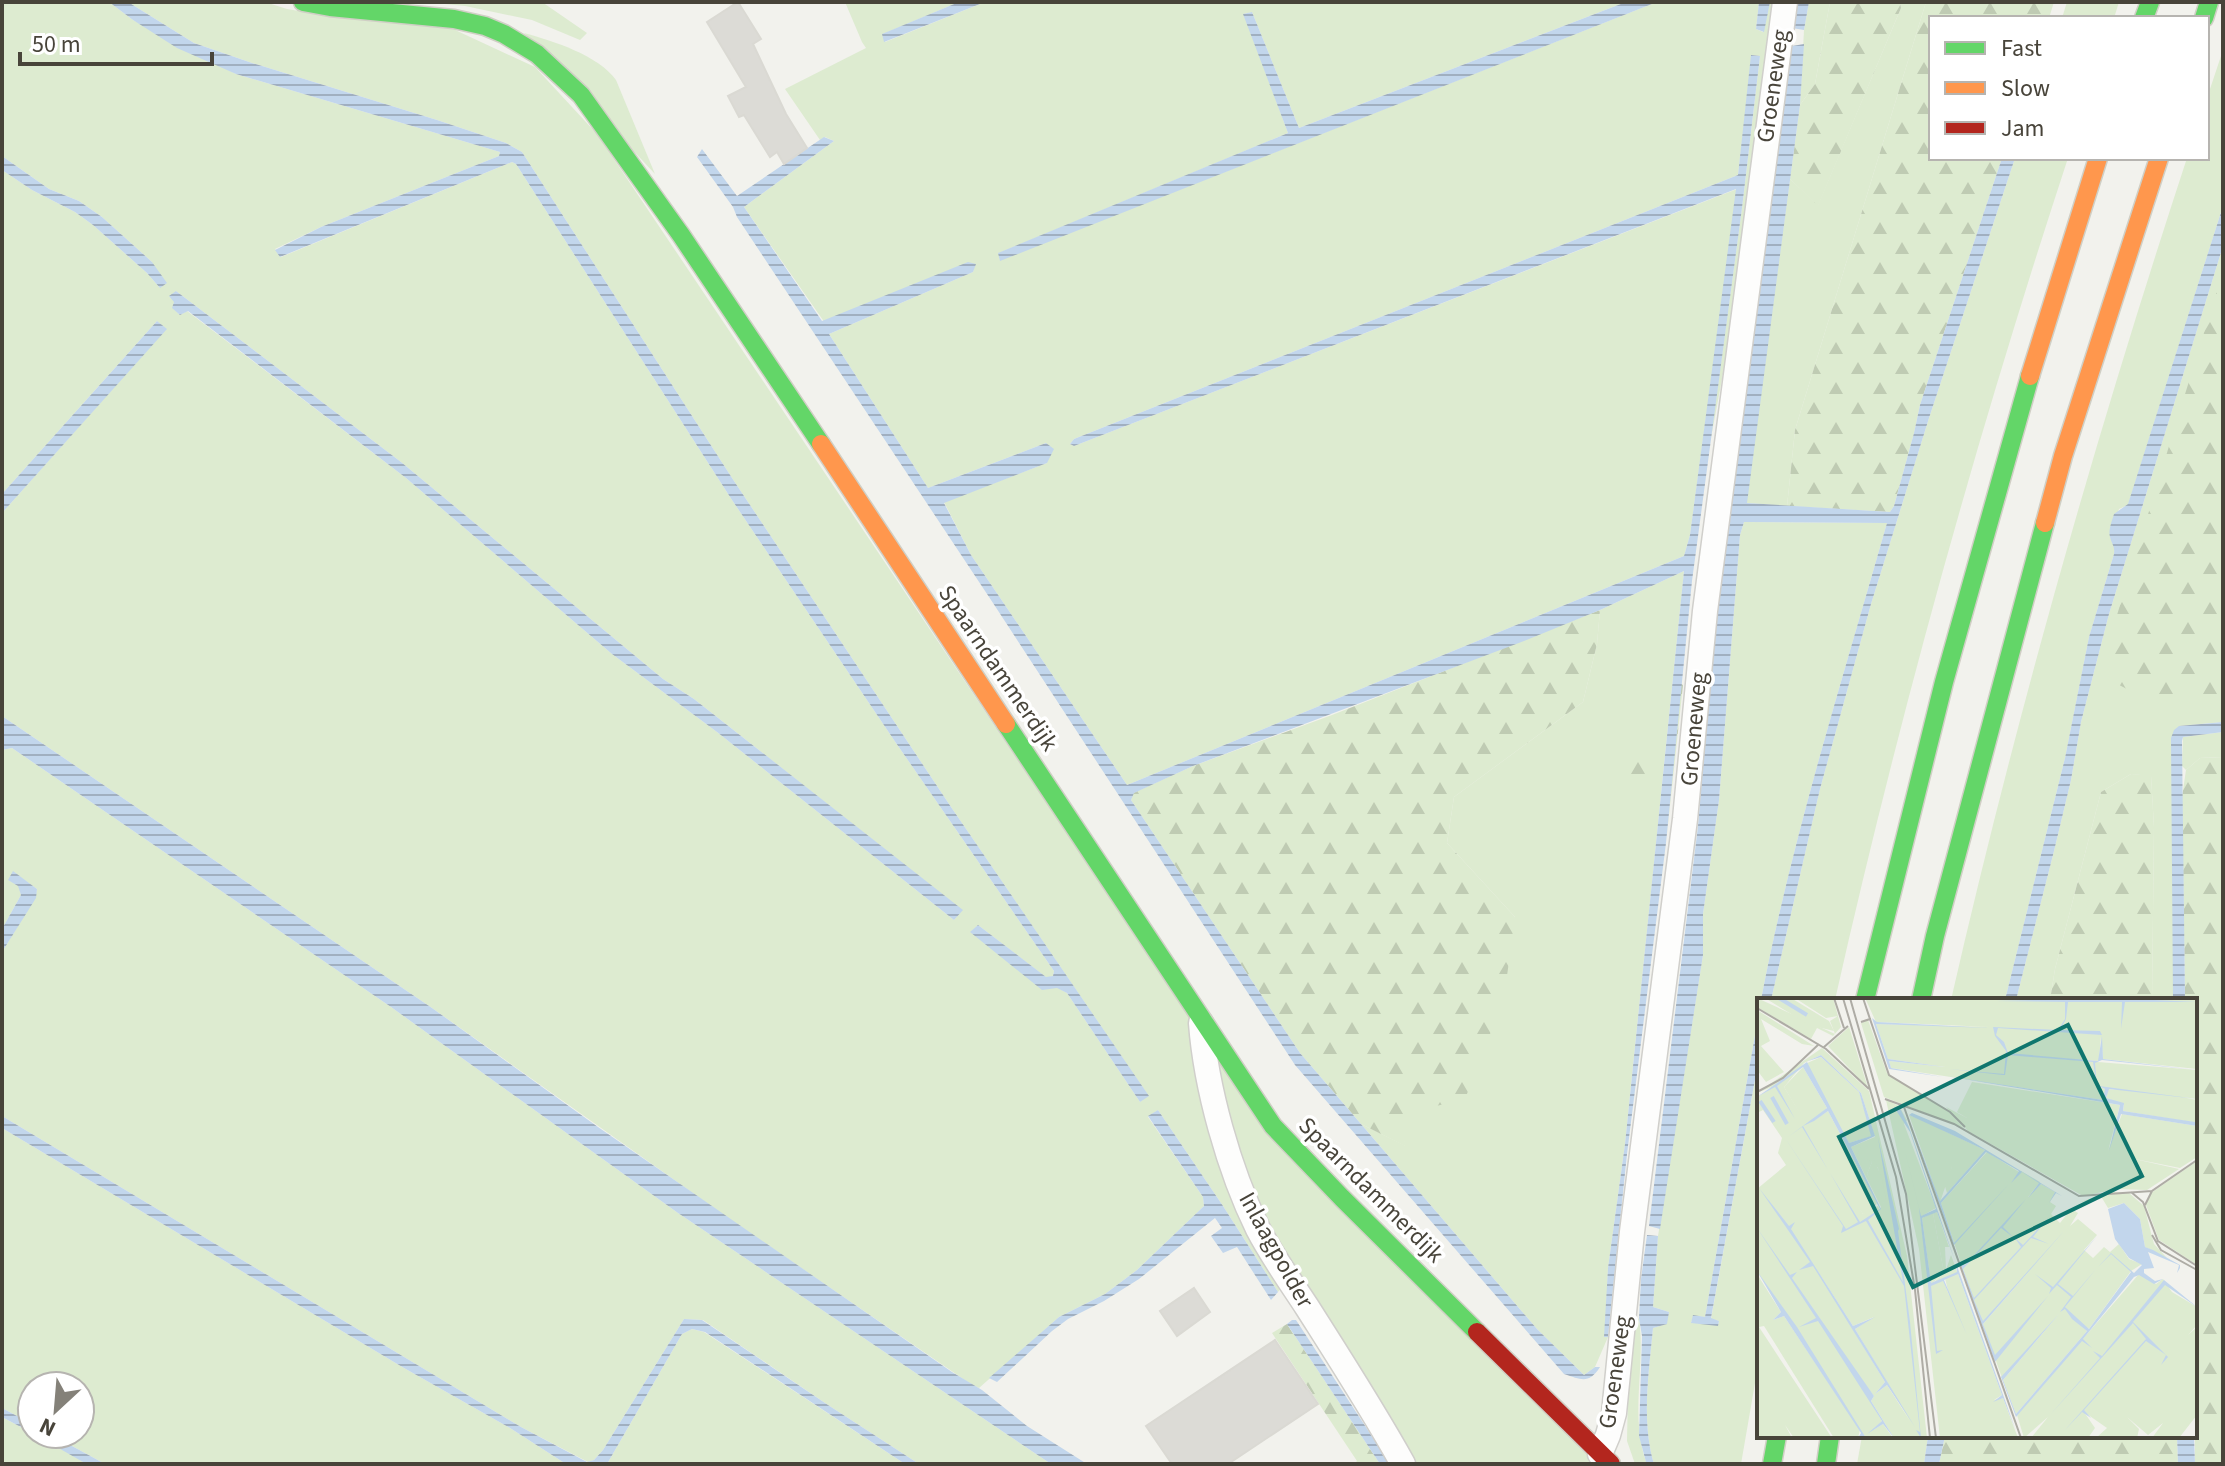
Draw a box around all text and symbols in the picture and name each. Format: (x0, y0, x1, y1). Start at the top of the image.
scale bar (20, 16, 212, 66)
legend (1929, 16, 2209, 160)
text: 50 m (32, 27, 81, 62)
street label: Groeneweg (1748, 27, 1798, 145)
text: Fast (2001, 31, 2042, 66)
text: Slow (2001, 71, 2050, 106)
text: Jam (2001, 111, 2045, 146)
street label: Spaarndammerdijk (929, 578, 1067, 758)
street label: Groeneweg (1672, 671, 1716, 787)
inset map (1757, 998, 2197, 1438)
street label: Spaarndammerdijk (1290, 1109, 1452, 1271)
street label: Inlaagpolder (1230, 1186, 1323, 1315)
street label: Groeneweg (1590, 1313, 1640, 1431)
north arrow (16, 1370, 96, 1450)
text: N (34, 1409, 61, 1445)

